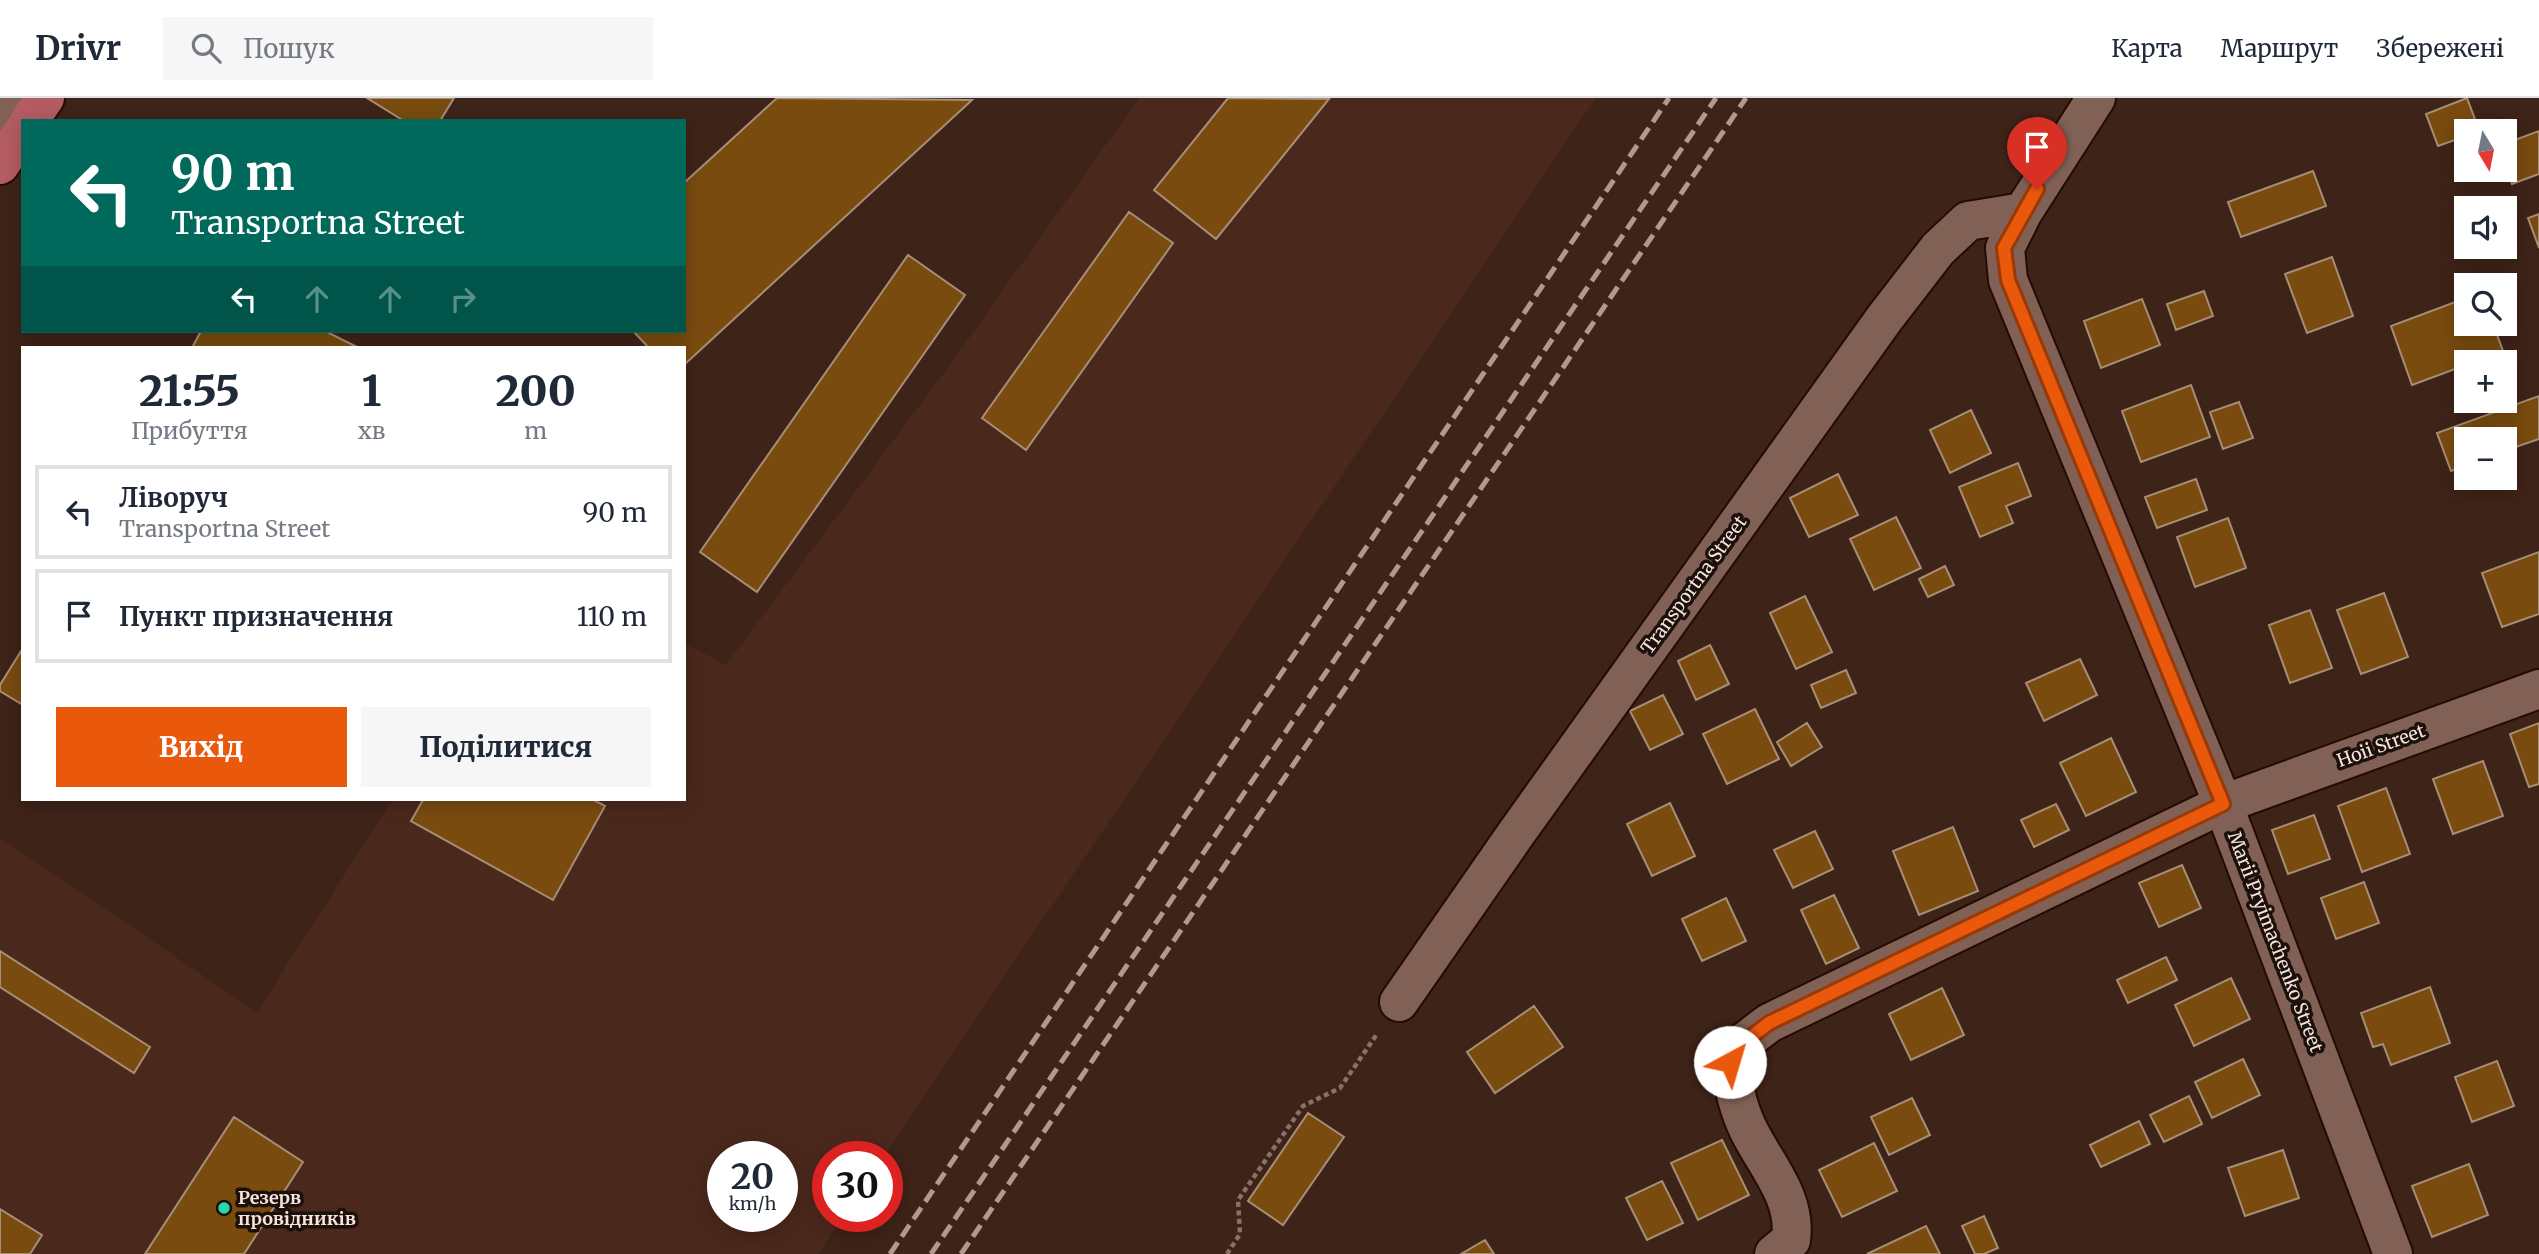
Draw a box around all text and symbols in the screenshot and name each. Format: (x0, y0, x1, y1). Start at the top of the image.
search box (163, 17, 653, 80)
text: Drivr (35, 28, 121, 69)
icon: search (187, 29, 225, 67)
text: Пошук (243, 32, 335, 65)
text: Карта (2111, 33, 2183, 64)
text: Маршрут (2221, 33, 2338, 64)
text: Збережені (2376, 33, 2504, 64)
pin (2007, 117, 2067, 189)
north arrow (2454, 119, 2516, 182)
map controls (2454, 119, 2517, 490)
icon: arrive (2018, 128, 2056, 166)
text: 90 m (171, 142, 295, 203)
icon: left (56, 147, 147, 238)
button: sound (2454, 196, 2517, 259)
text: Transportna Street (171, 203, 465, 243)
button: search (2454, 273, 2517, 336)
icon: left (225, 280, 263, 318)
icon: ahead (298, 280, 336, 318)
icon: ahead (371, 280, 409, 318)
icon: right (444, 280, 482, 318)
button: + (2454, 350, 2517, 413)
text: 21:55 (139, 365, 240, 417)
text: 1 (362, 365, 381, 417)
text: 200 (495, 365, 576, 417)
text: Прибуття (131, 416, 248, 445)
text: хв (358, 416, 385, 445)
text: m (524, 416, 547, 445)
button: − (2454, 427, 2517, 490)
text: Ліворуч (119, 481, 228, 514)
icon: left (60, 493, 98, 531)
text: 90 m (583, 496, 647, 529)
street label: Transportna Street (1636, 511, 1751, 658)
text: Transportna Street (119, 514, 330, 543)
icon: arrive (60, 597, 98, 635)
text: Пункт призначення (119, 600, 393, 633)
text: 110 m (577, 600, 647, 633)
button: Вихід (56, 707, 347, 787)
button: Поділитися (361, 707, 651, 787)
street label: Hoii Street (2334, 719, 2428, 772)
street label: Marii Pryimachenko Street (2223, 828, 2328, 1055)
position arrow (1693, 1025, 1767, 1099)
speed limit sign: 30 (812, 1141, 903, 1232)
text: 20 (731, 1155, 774, 1199)
place label: Резерв провідників (238, 1186, 356, 1230)
text: km/h (729, 1192, 776, 1215)
marker: Резерв провідників (216, 1200, 232, 1216)

